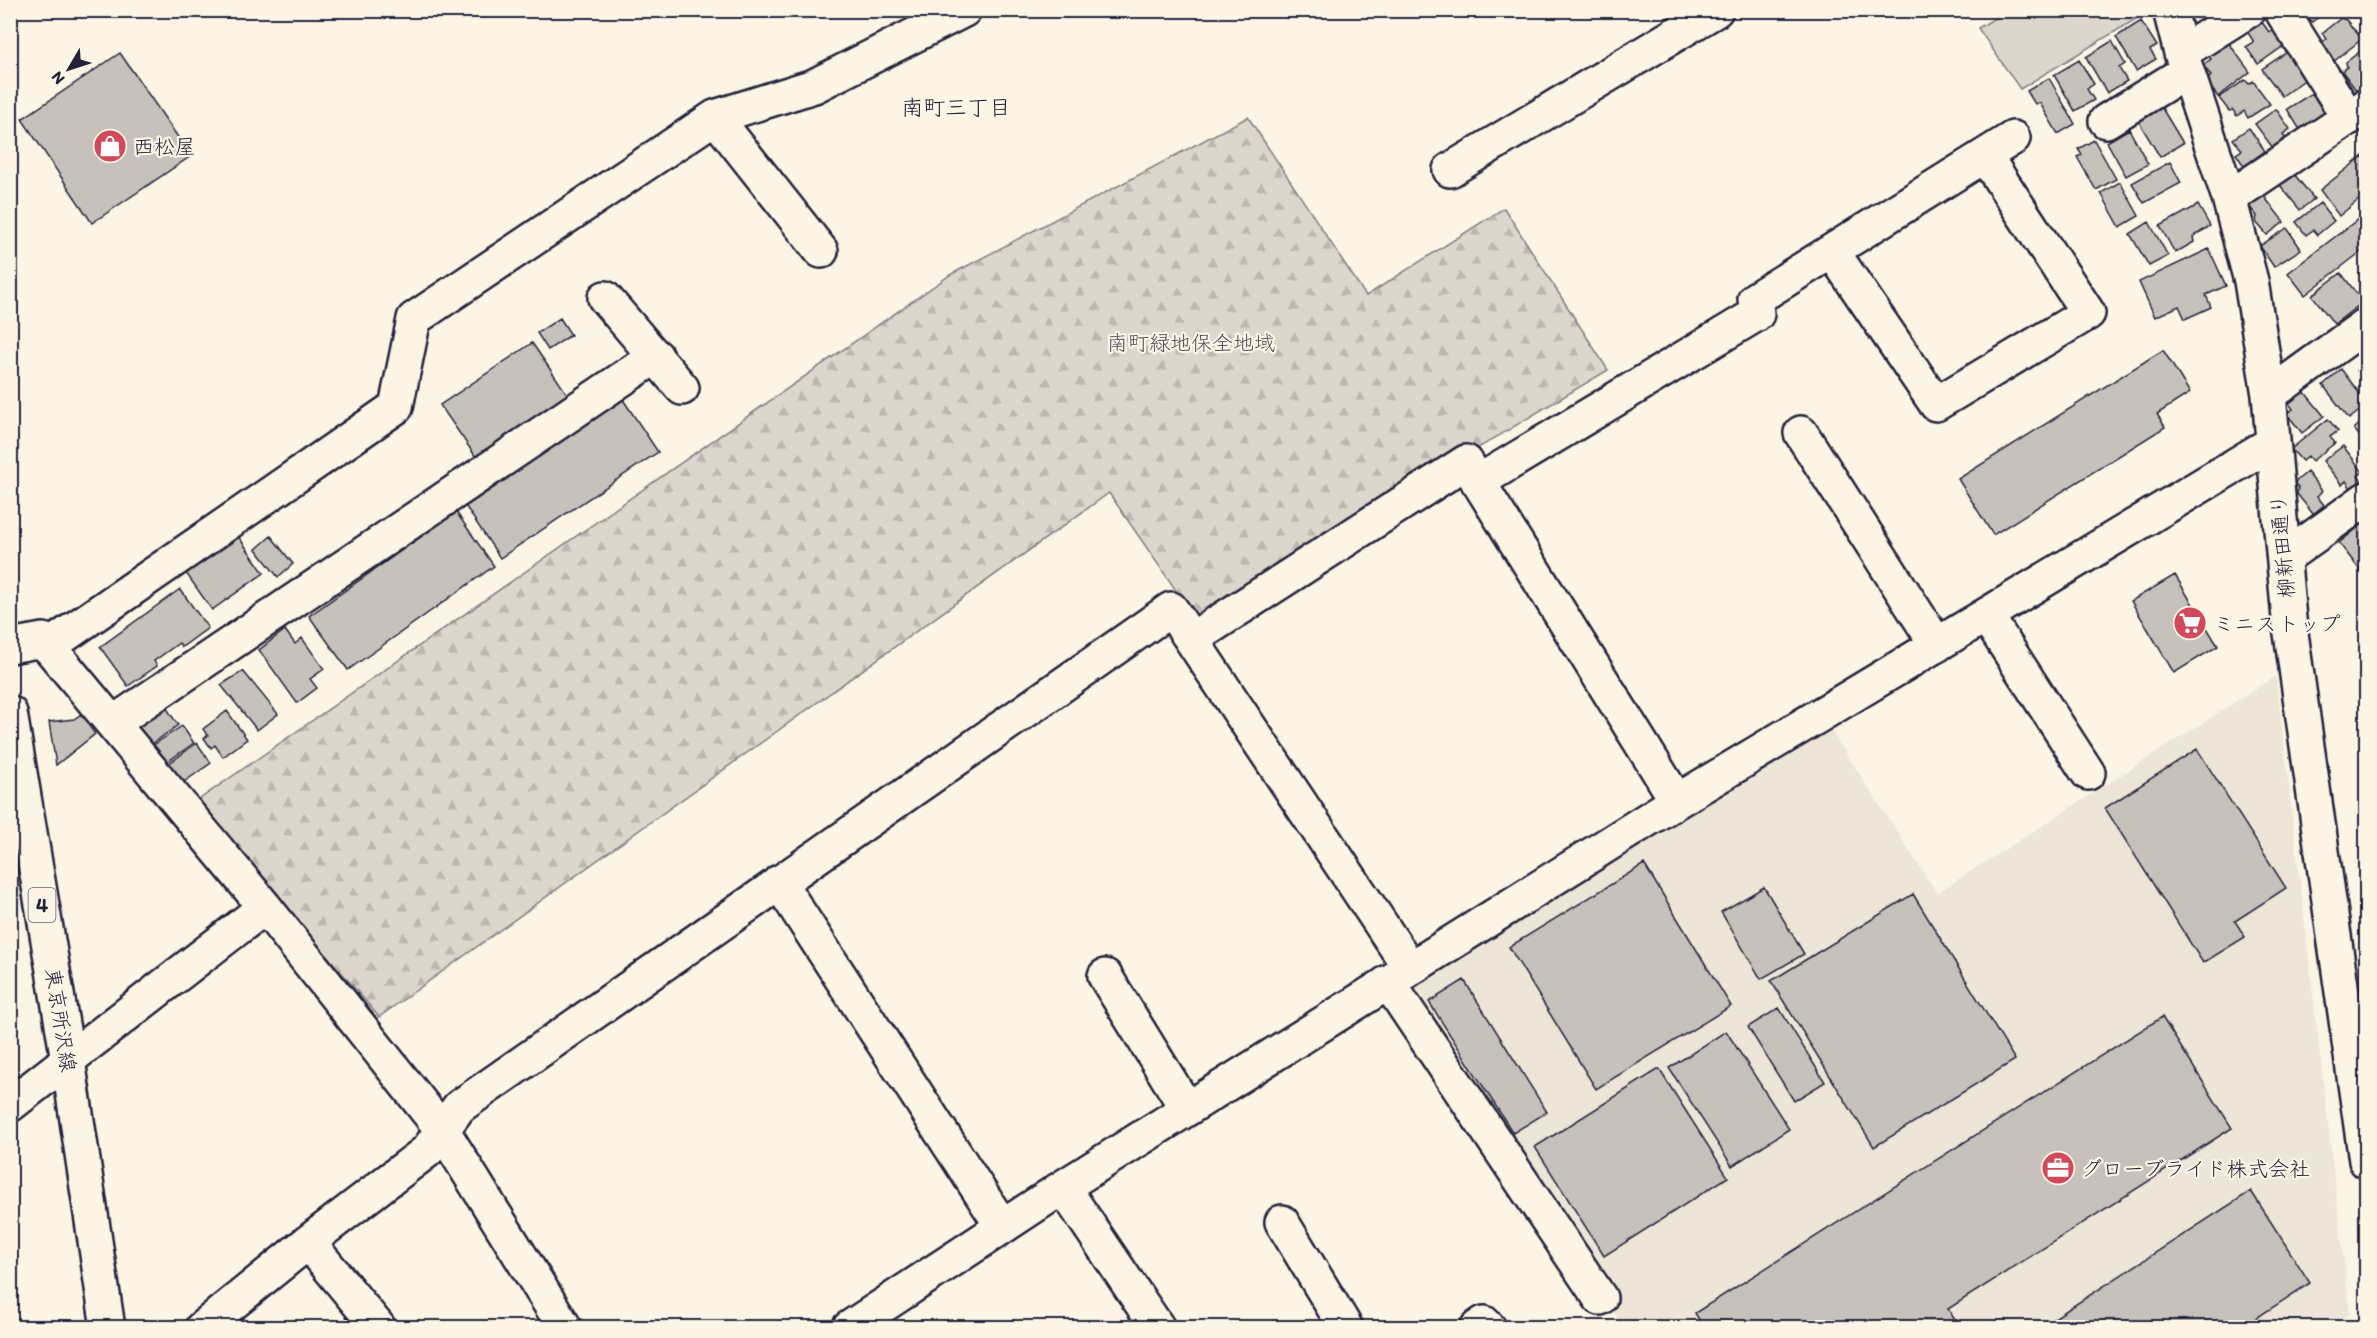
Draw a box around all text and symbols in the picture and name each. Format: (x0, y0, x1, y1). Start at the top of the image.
north arrow (39, 39, 99, 99)
text: N (47, 68, 69, 88)
district label: 南町三丁目 (901, 94, 1011, 121)
shop icon: 西松屋 (92, 128, 128, 164)
place label: 西松屋 (133, 134, 196, 159)
park label: 南町緑地保全地域 (1107, 330, 1275, 355)
street label: 柳新田通り (2265, 493, 2299, 599)
supermarket icon: ミニストップ (2172, 605, 2208, 641)
place label: ミニストップ (2213, 611, 2341, 636)
road number: 4 (28, 888, 56, 922)
street label: 東京所沢線 (40, 966, 82, 1074)
office icon: グローブライド株式会社 (2040, 1150, 2076, 1186)
place label: グローブライド株式会社 (2081, 1156, 2310, 1181)

